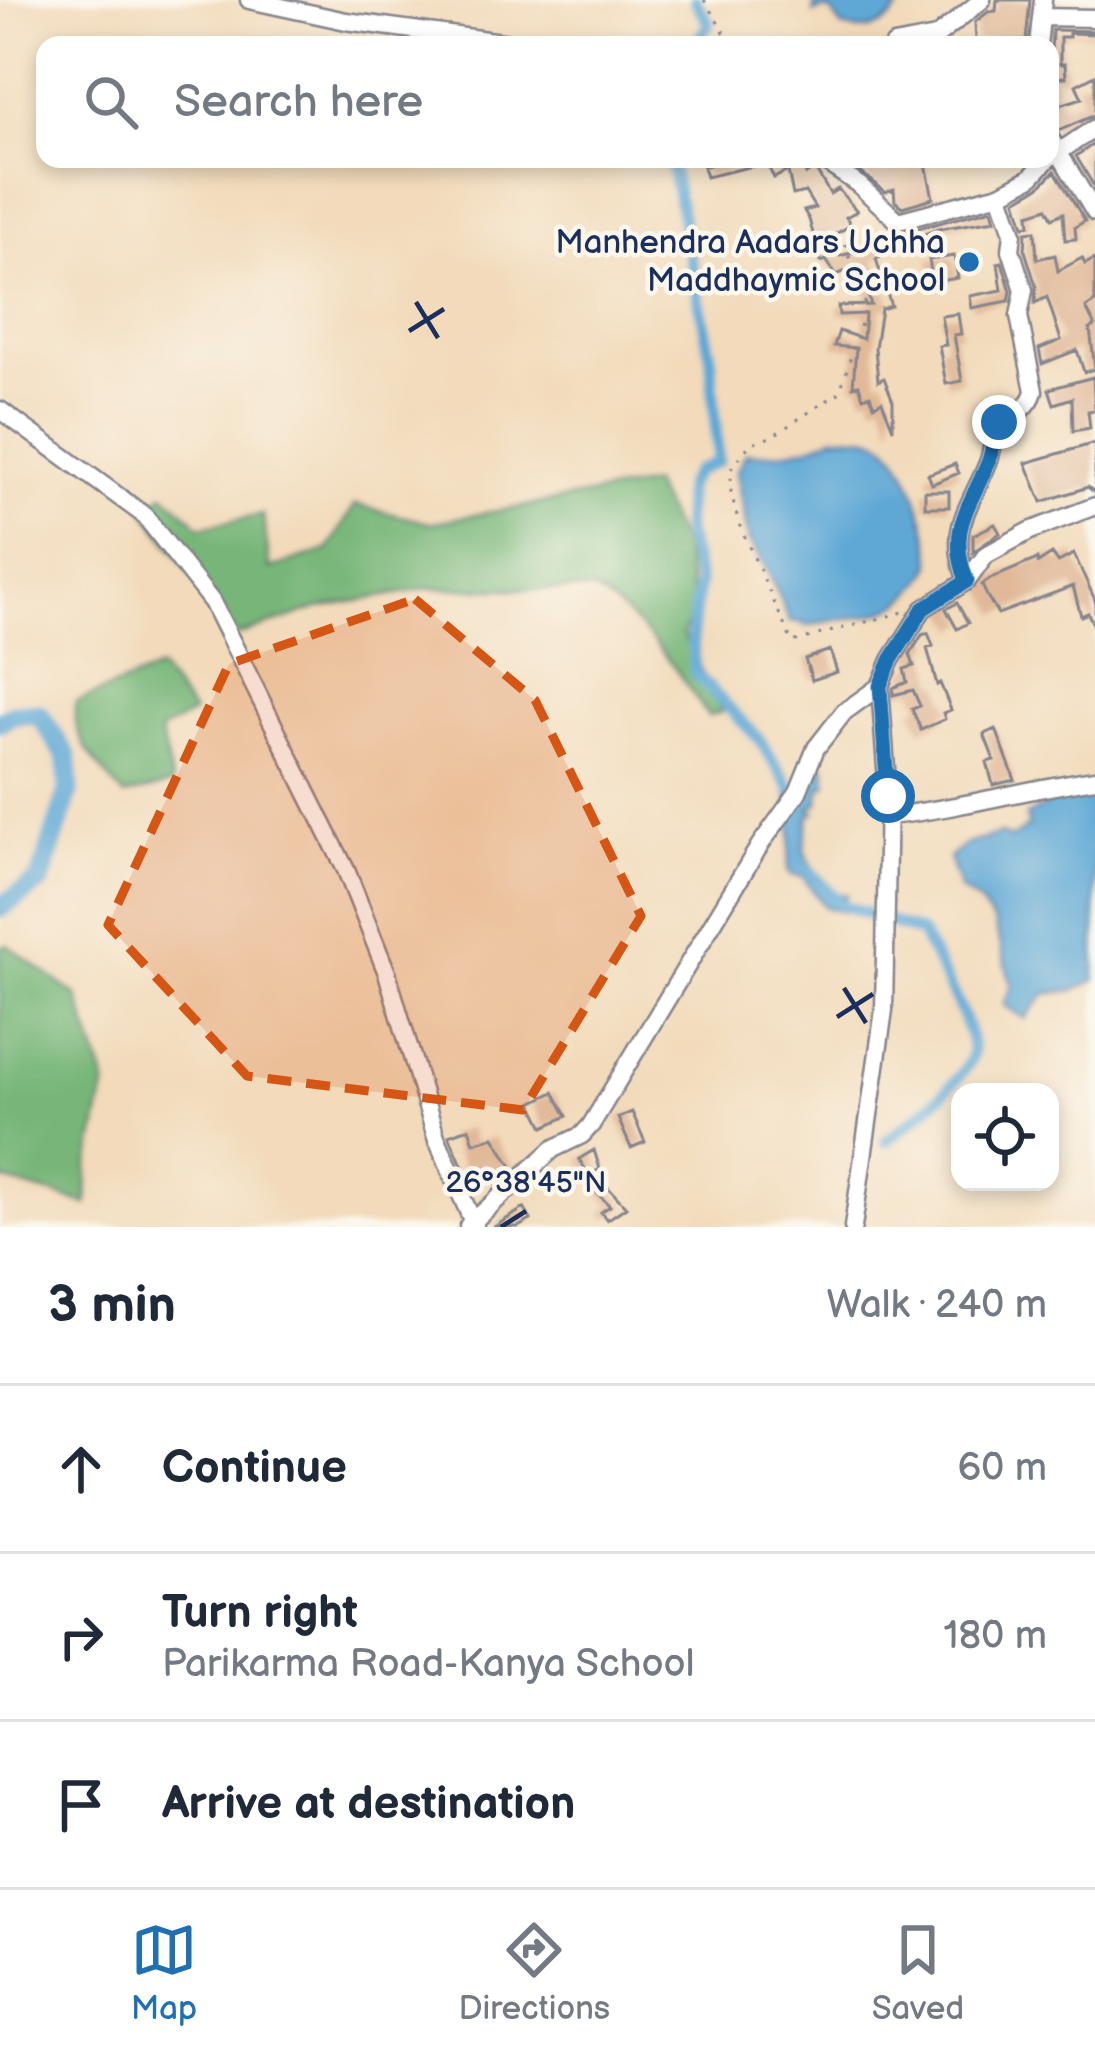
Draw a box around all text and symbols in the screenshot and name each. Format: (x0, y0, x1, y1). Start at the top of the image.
search box (36, 36, 1059, 168)
icon: search (78, 69, 144, 135)
text: Search here (174, 75, 423, 130)
place label: Manhendra Aadars Uchha Maddhaymic School (555, 223, 945, 301)
marker: Manhendra Aadars Uchha Maddhaymic School (956, 249, 982, 275)
route end (972, 395, 1026, 449)
route start (861, 769, 915, 823)
map controls (951, 1083, 1059, 1191)
button: locate (951, 1083, 1059, 1191)
text: 26°38'45"N (445, 1165, 607, 1201)
text: 3 min (48, 1275, 176, 1336)
text: Walk · 240 m (826, 1282, 1047, 1329)
icon: ahead (48, 1436, 114, 1502)
text: Continue (162, 1441, 347, 1496)
text: 60 m (957, 1445, 1047, 1492)
text: Turn right (162, 1586, 358, 1641)
icon: right (48, 1604, 114, 1670)
text: 180 m (943, 1613, 1047, 1660)
text: Parikarma Road-Kanya School (162, 1641, 694, 1688)
icon: arrive (48, 1772, 114, 1838)
text: Arrive at destination (162, 1777, 575, 1832)
tab: Map (131, 1917, 197, 2029)
tab: Directions (458, 1917, 610, 2029)
tab: Saved (872, 1917, 964, 2029)

